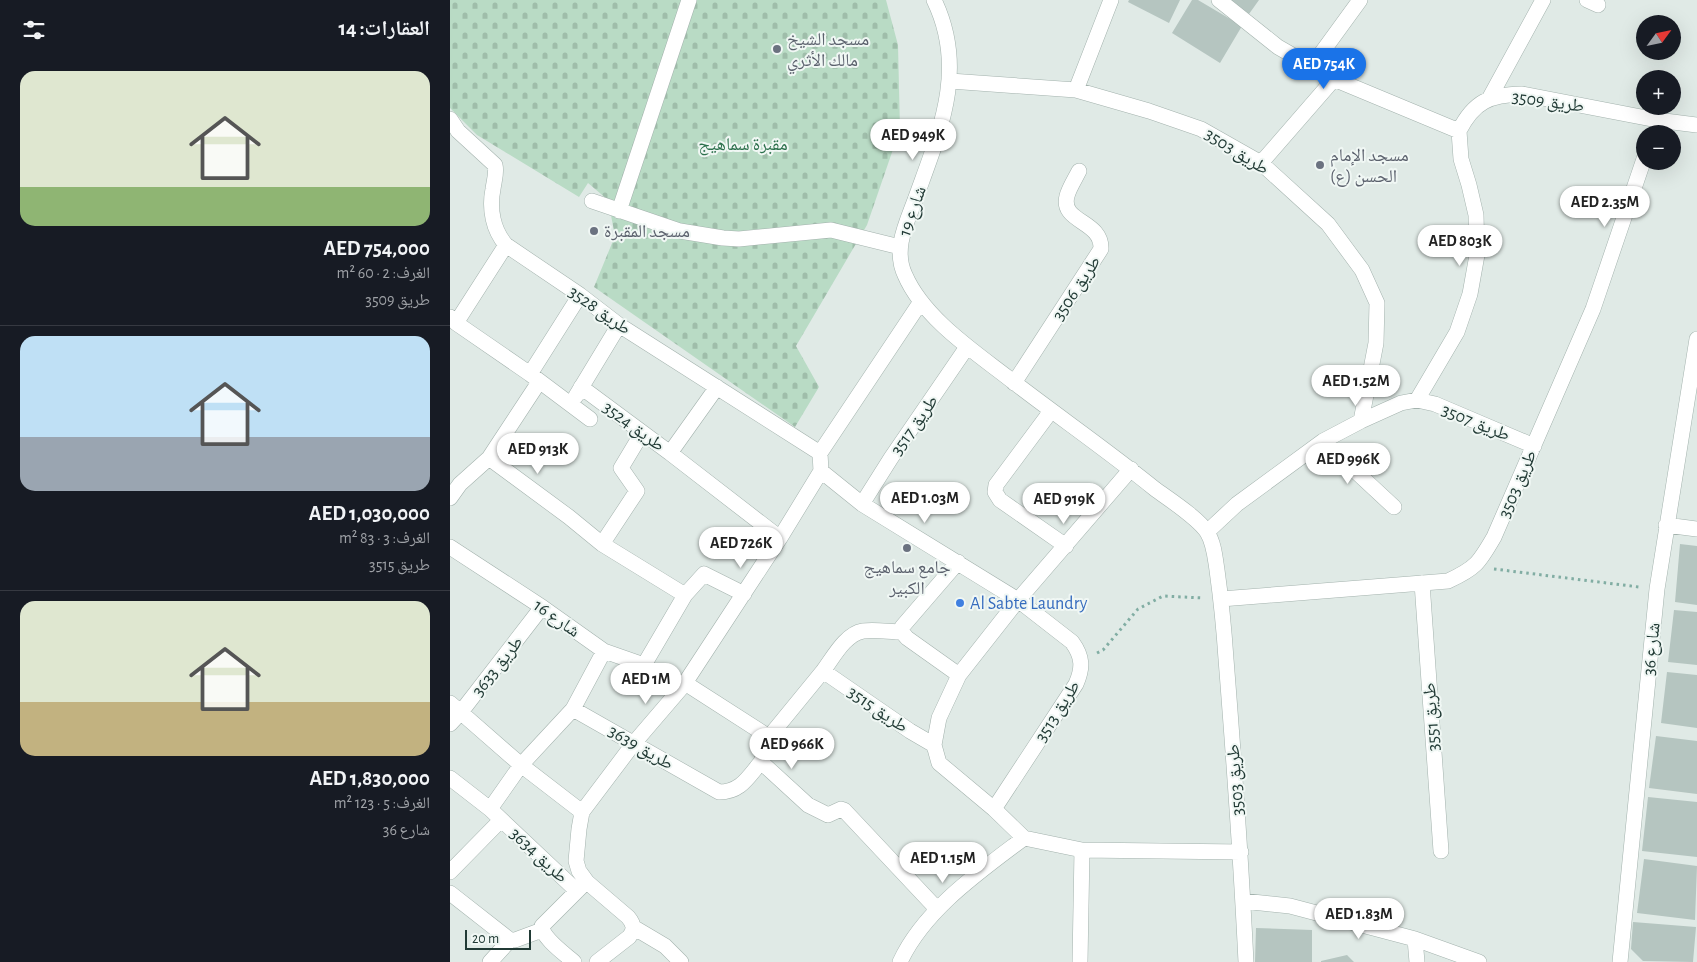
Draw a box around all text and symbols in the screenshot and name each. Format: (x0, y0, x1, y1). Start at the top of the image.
north arrow (1636, 15, 1681, 60)
map controls (1636, 15, 1681, 170)
icon: filters (20, 16, 48, 44)
text: العقارات: 14 (338, 18, 430, 39)
place label: مسجد الشيخ مالك الأثري (787, 31, 869, 75)
marker: مسجد الشيخ مالك الأثري (771, 43, 783, 55)
pin: AED 754K (1272, 48, 1376, 90)
text: AED 754K (1293, 56, 1355, 72)
button: + (1636, 70, 1681, 115)
street label: طريق 3509 (1510, 88, 1585, 117)
icon: home (180, 103, 270, 193)
pin: AED 949K (861, 119, 965, 161)
street label: طريق 3503 (1201, 125, 1272, 179)
button: − (1636, 125, 1681, 170)
text: AED 949K (881, 127, 945, 143)
park label: مقبرة سماهيج (698, 136, 788, 156)
place label: مسجد الإمام الحسن (ع) (1330, 147, 1409, 187)
marker: مسجد الإمام الحسن (ع) (1314, 159, 1326, 171)
street label: شارع 19 (896, 184, 931, 239)
pin: AED 2.35M (1548, 186, 1662, 228)
text: AED 2.35M (1571, 194, 1639, 210)
place label: مسجد المقبرة (604, 223, 690, 242)
pin: AED 803K (1408, 224, 1512, 267)
marker: مسجد المقبرة (588, 225, 600, 237)
text: AED 803K (1428, 233, 1492, 249)
text: AED 754,000 (323, 238, 430, 259)
street label: طريق 3506 (1049, 253, 1105, 325)
text: الغرف: 2 · 60 m² (337, 265, 430, 281)
street label: طريق 3528 (564, 283, 634, 340)
text: طريق 3509 (365, 292, 430, 308)
pin: AED 1.52M (1299, 364, 1413, 407)
icon: home (180, 369, 270, 459)
text: AED 1.52M (1322, 373, 1390, 389)
street label: طريق 3517 (888, 392, 943, 459)
street label: طريق 3524 (599, 398, 668, 456)
street label: طريق 3507 (1439, 401, 1512, 446)
pin: AED 913K (486, 432, 590, 475)
text: AED 913K (508, 441, 568, 457)
pin: AED 996K (1296, 442, 1400, 485)
street label: طريق 3503 (1496, 448, 1541, 521)
text: AED 996K (1316, 451, 1380, 467)
pin: AED 1.03M (868, 482, 982, 524)
pin: AED 919K (1012, 482, 1116, 525)
text: AED 1.03M (891, 490, 959, 506)
text: AED 919K (1033, 491, 1095, 507)
text: AED 1,030,000 (309, 503, 430, 524)
pin: AED 726K (689, 526, 793, 569)
text: الغرف: 3 · 83 m² (339, 530, 430, 546)
text: AED 726K (710, 535, 772, 551)
marker: جامع سماهيج الكبير (901, 542, 913, 554)
text: طريق 3515 (369, 557, 430, 573)
place label: جامع سماهيج الكبير (863, 559, 951, 599)
place label: Al Sabte Laundry (970, 595, 1088, 613)
street label: شارع 16 (529, 597, 583, 642)
marker: Al Sabte Laundry (954, 597, 966, 609)
street label: شارع 36 (1640, 622, 1665, 677)
street label: طريق 3633 (469, 633, 527, 701)
icon: home (180, 634, 270, 724)
pin: AED 1M (605, 662, 687, 705)
text: AED 1M (621, 671, 671, 687)
street label: طريق 3513 (1032, 678, 1084, 746)
street label: طريق 3551 (1421, 682, 1444, 752)
street label: طريق 3515 (843, 683, 911, 737)
street label: طريق 3639 (604, 722, 676, 774)
pin: AED 966K (740, 728, 844, 770)
text: AED 966K (760, 736, 824, 752)
street label: طريق 3503 (1225, 743, 1248, 816)
text: AED 1,830,000 (309, 768, 430, 789)
text: الغرف: 5 · 123 m² (334, 795, 430, 811)
text: شارع 36 (383, 822, 430, 838)
street label: طريق 3634 (505, 825, 571, 888)
pin: AED 1.15M (886, 842, 1000, 884)
text: AED 1.15M (910, 850, 976, 866)
pin: AED 1.83M (1302, 898, 1416, 940)
text: AED 1.83M (1325, 906, 1393, 922)
scale bar (465, 927, 531, 950)
text: 20 m (472, 932, 499, 946)

